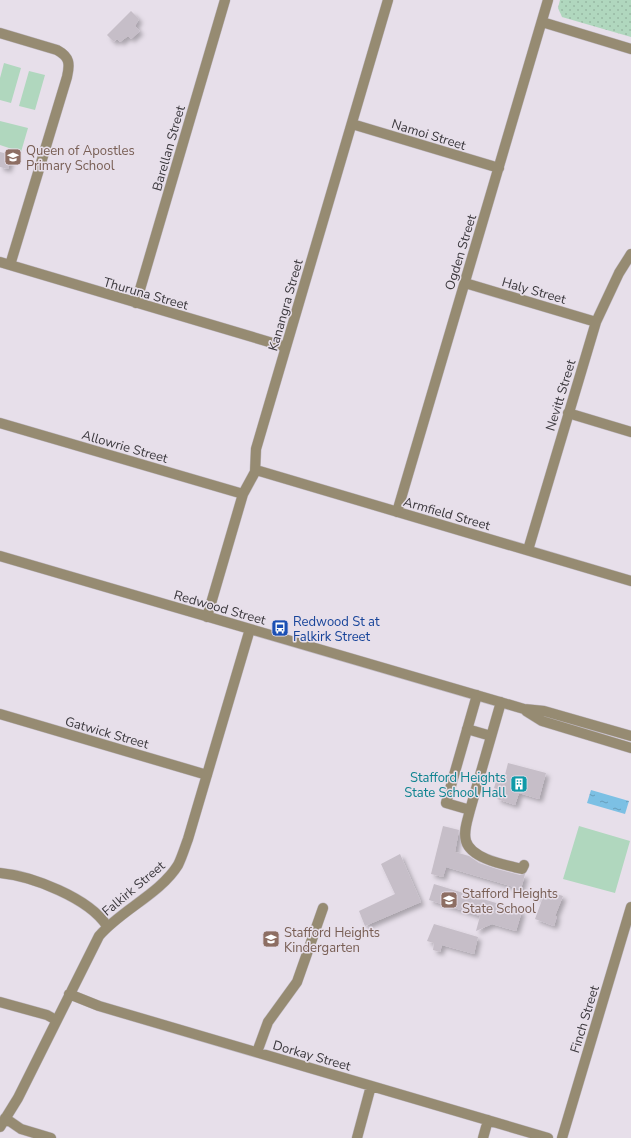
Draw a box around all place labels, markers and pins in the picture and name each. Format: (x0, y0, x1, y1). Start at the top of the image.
place label: Queen of Apostles Primary School (26, 142, 135, 175)
school or university icon: Queen of Apostles Primary School (3, 147, 23, 167)
place label: Redwood St at Falkirk Street (293, 613, 380, 646)
bus stop icon: Redwood St at Falkirk Street (270, 618, 290, 638)
place label: Stafford Heights State School Hall (404, 769, 506, 802)
building icon: Stafford Heights State School Hall (509, 774, 529, 794)
place label: Stafford Heights State School (462, 885, 558, 918)
school or university icon: Stafford Heights State School (439, 890, 459, 910)
place label: Stafford Heights Kindergarten (284, 924, 380, 957)
school or university icon: Stafford Heights Kindergarten (261, 929, 281, 949)

